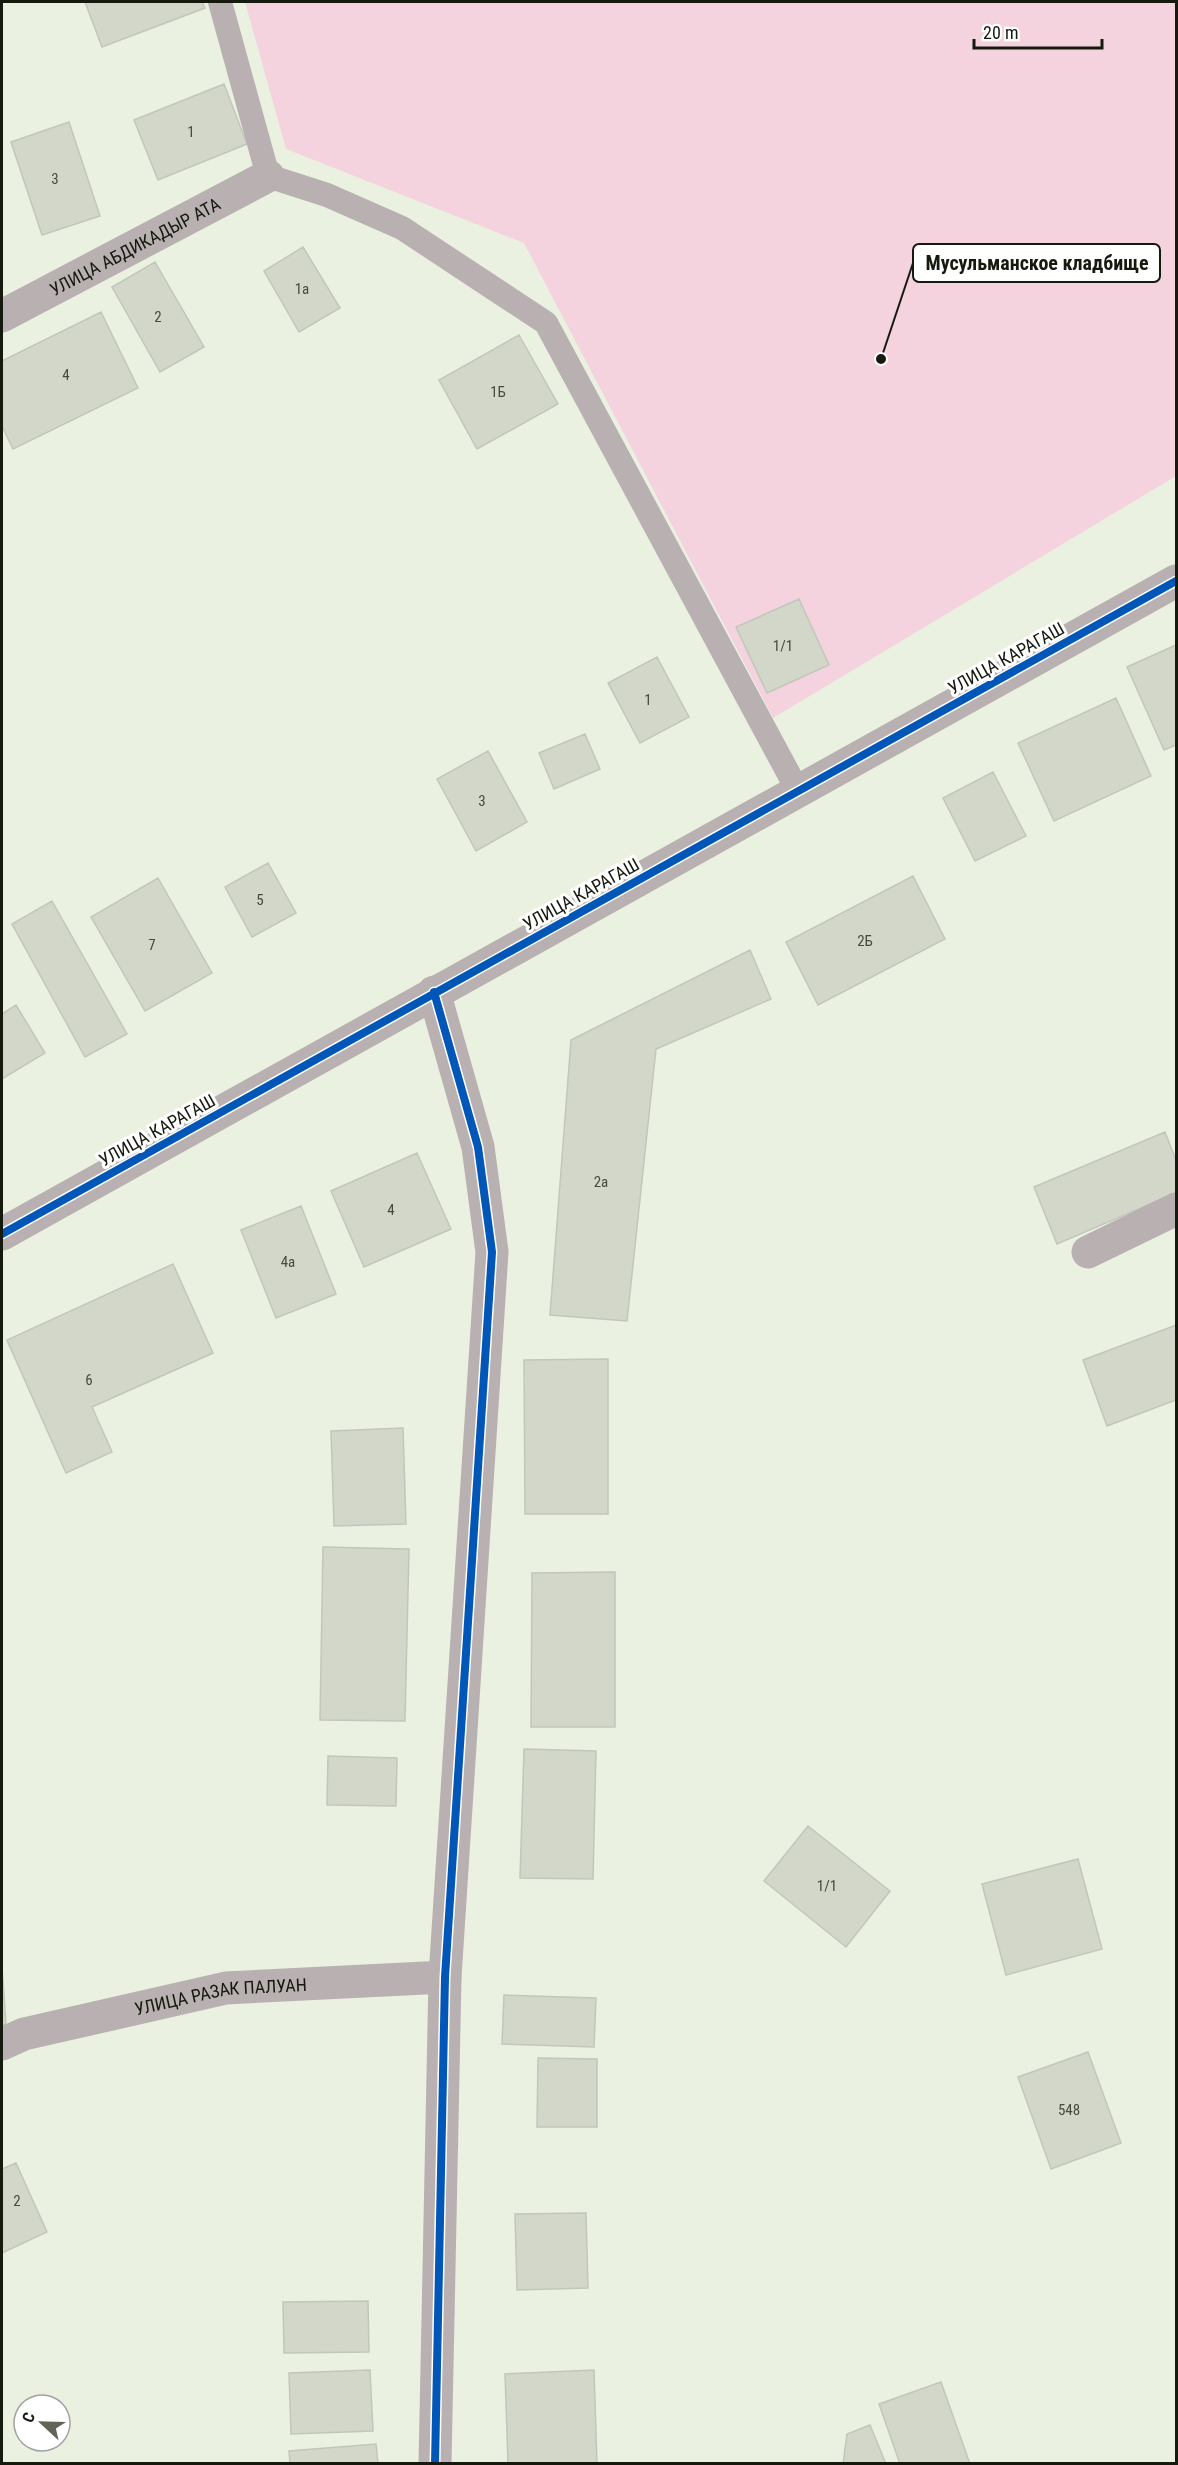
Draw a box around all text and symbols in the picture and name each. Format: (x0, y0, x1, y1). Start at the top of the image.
scale bar (974, 12, 1102, 50)
text: 20 m (983, 22, 1018, 43)
house number: 1 (187, 123, 195, 141)
house number: 3 (51, 170, 59, 188)
street label: УЛИЦА АБДИКАДЫР АТА (46, 192, 224, 300)
callout: Мусульманское кладбище (913, 244, 1160, 282)
text: Мусульманское кладбище (925, 251, 1149, 275)
house number: 1а (295, 280, 309, 298)
house number: 2 (154, 308, 162, 326)
house number: 4 (62, 366, 70, 384)
house number: 1Б (490, 383, 506, 401)
street label: УЛИЦА КАРАГАШ (944, 617, 1068, 699)
house number: 1/1 (773, 637, 793, 655)
house number: 1 (644, 691, 652, 709)
house number: 3 (478, 792, 486, 810)
street label: УЛИЦА КАРАГАШ (519, 853, 643, 935)
house number: 5 (256, 891, 264, 909)
house number: 2Б (857, 932, 873, 950)
house number: 7 (148, 936, 156, 954)
street label: УЛИЦА КАРАГАШ (95, 1089, 219, 1171)
house number: 2а (594, 1173, 608, 1191)
house number: 4 (387, 1201, 395, 1219)
house number: 4а (281, 1253, 295, 1271)
house number: 6 (85, 1371, 93, 1389)
house number: 1/1 (817, 1877, 837, 1895)
street label: УЛИЦА РАЗАК ПАЛУАН (132, 1973, 307, 2019)
house number: 548 (1058, 2101, 1080, 2119)
house number: 2 (13, 2192, 21, 2210)
north arrow (12, 2393, 72, 2453)
text: С (18, 2410, 39, 2425)

